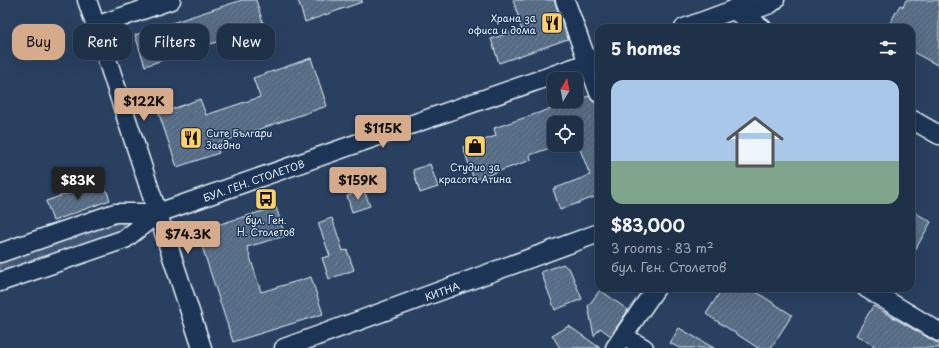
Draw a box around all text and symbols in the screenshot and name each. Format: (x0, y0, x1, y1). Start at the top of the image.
place label: Храна за офиса и дома (468, 10, 537, 37)
restaurant icon: Храна за офиса и дома (539, 10, 565, 36)
chip: Buy (12, 24, 65, 60)
chip: Rent (73, 24, 132, 60)
chip: Filters (140, 24, 209, 60)
chip: New (217, 24, 275, 60)
text: 5 homes (611, 35, 681, 61)
icon: filters (877, 37, 899, 59)
north arrow (547, 72, 583, 108)
map controls (547, 72, 583, 152)
pin: $122K (116, 88, 172, 122)
text: $122K (123, 91, 165, 110)
icon: home (719, 106, 791, 178)
pin: $115K (355, 115, 411, 149)
button: locate (547, 116, 583, 152)
text: $115K (364, 118, 402, 137)
restaurant icon: Сите Българи Заедно (178, 125, 204, 151)
place label: Сите Българи Заедно (206, 125, 273, 152)
shop icon: Студио за красота Атина (462, 133, 488, 159)
street label: БУЛ. ГЕН. СТОЛЕТОВ (201, 155, 307, 204)
place label: Студио за красота Атина (438, 159, 512, 186)
pin: $83K (54, 167, 102, 201)
pin: $159K (330, 167, 386, 201)
text: $83K (61, 170, 95, 189)
text: $159K (338, 170, 378, 189)
bus stop icon: бул. Ген. Н. Столетов (253, 186, 279, 212)
place label: бул. Ген. Н. Столетов (237, 212, 295, 239)
text: $83,000 (611, 212, 685, 238)
pin: $74.3K (155, 221, 221, 255)
text: $74.3K (165, 224, 211, 243)
text: 3 rooms · 83 m² (611, 238, 714, 257)
text: бул. Ген. Столетов (611, 257, 727, 276)
street label: КИТНА (422, 277, 462, 304)

